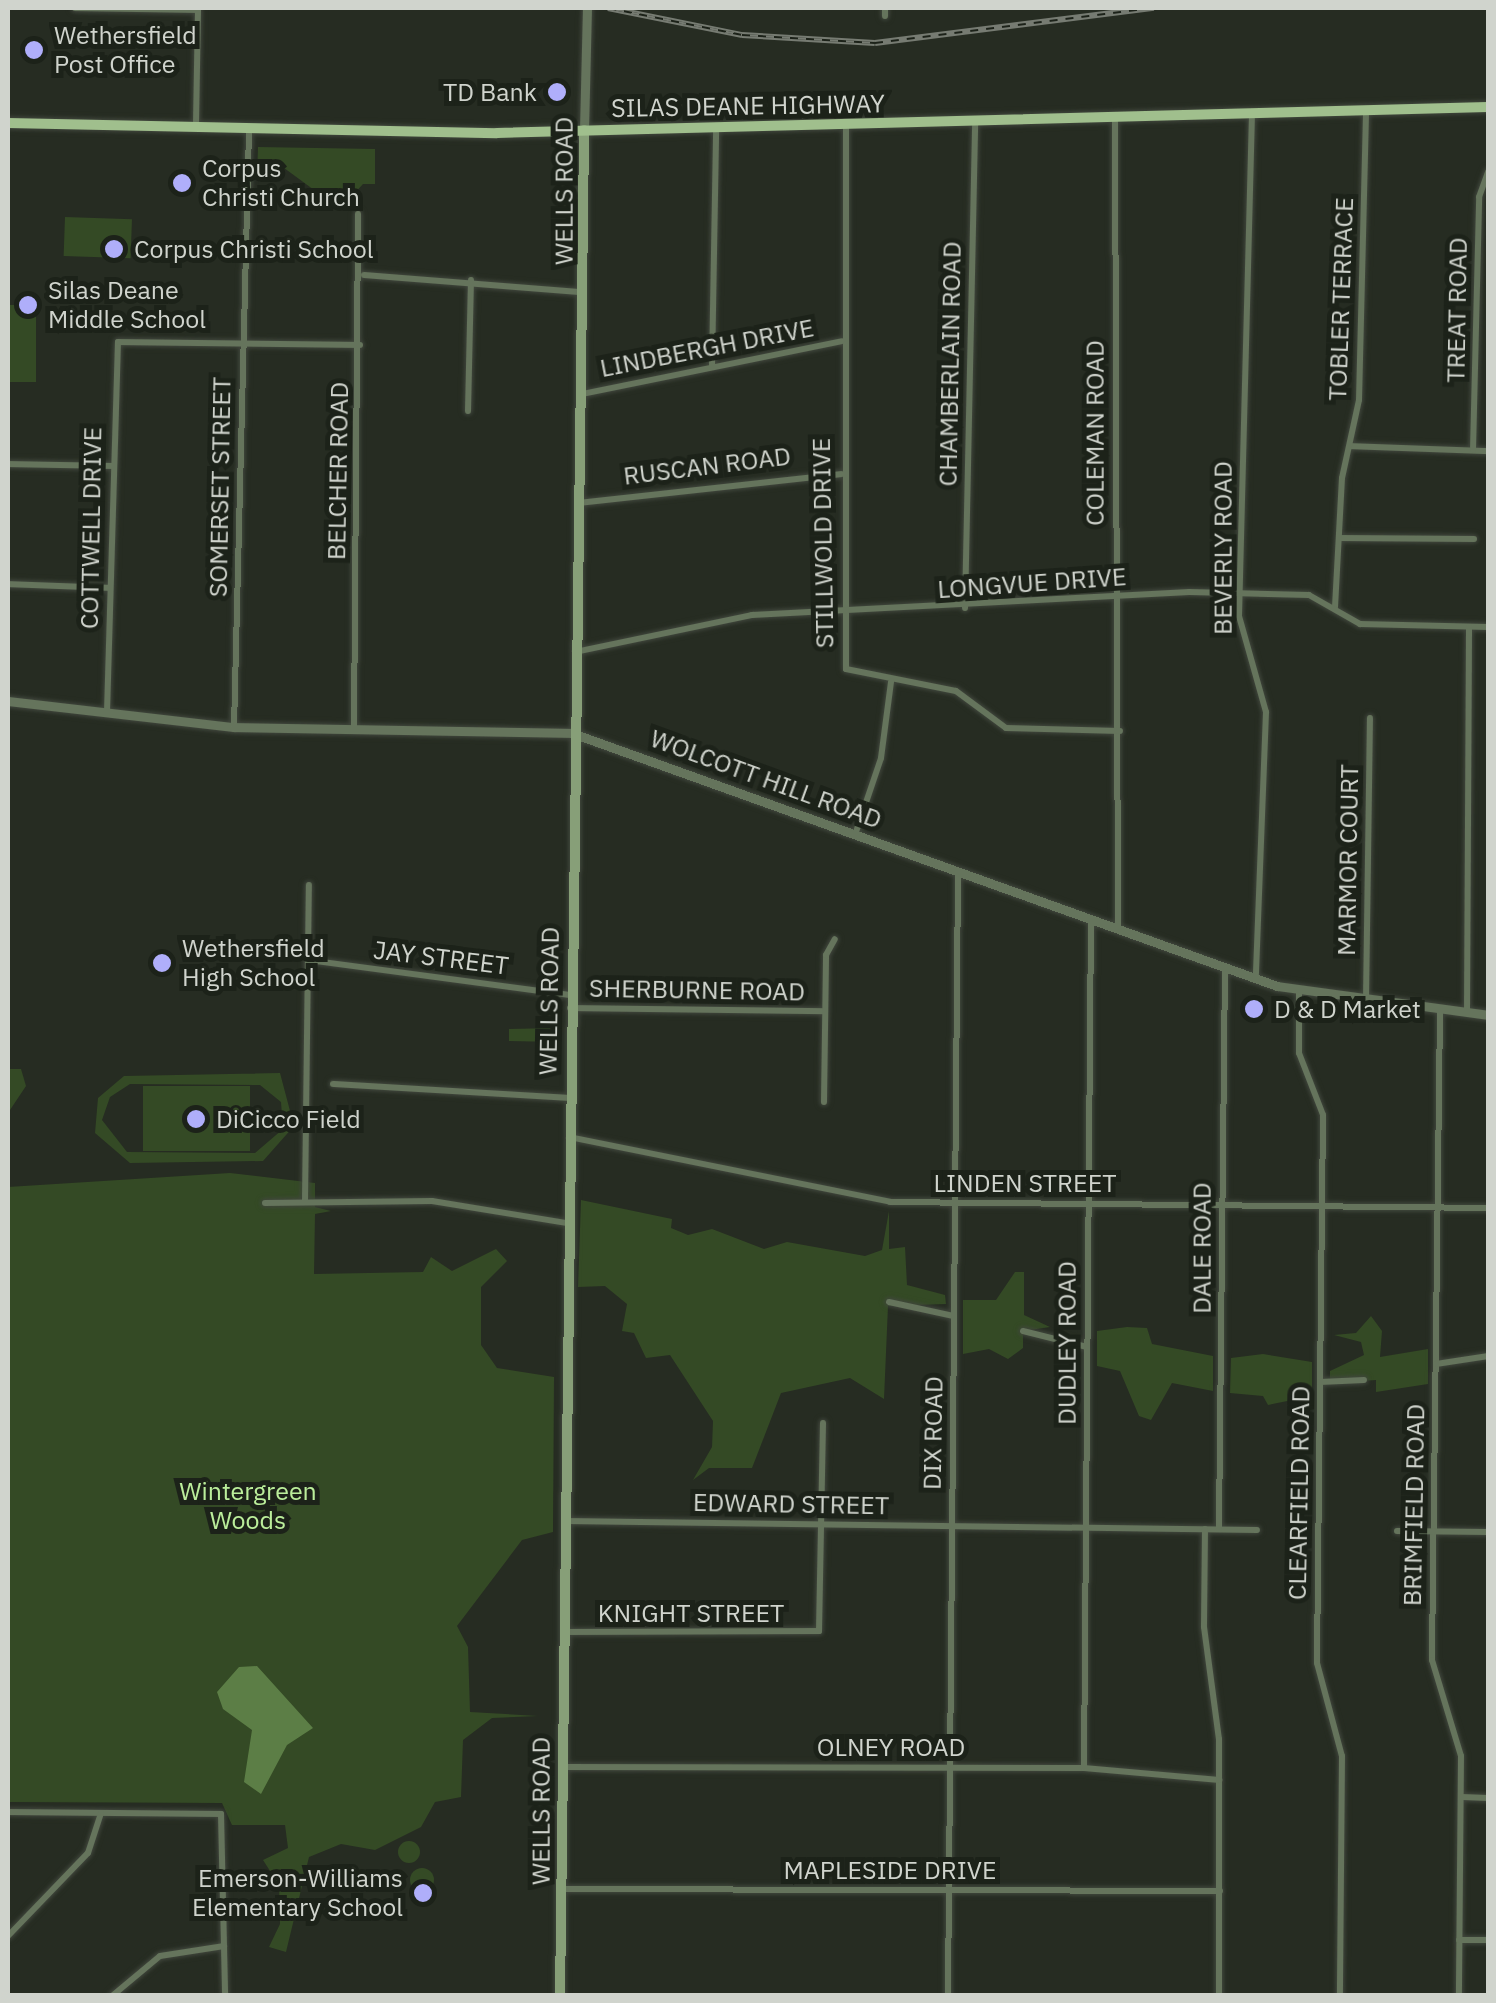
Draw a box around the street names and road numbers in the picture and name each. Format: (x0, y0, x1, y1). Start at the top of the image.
street label: SILAS DEANE HIGHWAY (611, 89, 885, 123)
street label: WELLS ROAD (549, 117, 579, 265)
street label: TOBLER TERRACE (1322, 197, 1360, 401)
street label: TREAT ROAD (1441, 237, 1473, 383)
street label: CHAMBERLAIN ROAD (933, 241, 967, 487)
street label: LINDBERGH DRIVE (598, 313, 816, 383)
street label: COLEMAN ROAD (1080, 340, 1110, 526)
street label: SOMERSET STREET (203, 377, 237, 597)
street label: BELCHER ROAD (321, 382, 355, 560)
street label: COTTWELL DRIVE (74, 427, 108, 629)
street label: STILLWOLD DRIVE (806, 438, 840, 648)
street label: RUSCAN ROAD (622, 441, 792, 491)
street label: BEVERLY ROAD (1208, 461, 1238, 635)
street label: LONGVUE DRIVE (936, 561, 1128, 605)
street label: WOLCOTT HILL ROAD (646, 723, 886, 835)
street label: MARMOR COURT (1331, 764, 1365, 956)
street label: WELLS ROAD (533, 927, 565, 1075)
street label: JAY STREET (372, 935, 510, 981)
street label: SHERBURNE ROAD (589, 973, 805, 1007)
street label: LINDEN STREET (933, 1168, 1117, 1198)
street label: DALE ROAD (1187, 1182, 1217, 1314)
street label: DUDLEY ROAD (1052, 1261, 1082, 1425)
street label: DIX ROAD (917, 1376, 949, 1490)
street label: CLEARFIELD ROAD (1282, 1386, 1316, 1600)
street label: BRIMFIELD ROAD (1397, 1404, 1431, 1606)
street label: EDWARD STREET (693, 1487, 889, 1521)
street label: KNIGHT STREET (598, 1598, 784, 1628)
street label: OLNEY ROAD (817, 1732, 965, 1762)
street label: WELLS ROAD (526, 1737, 556, 1885)
street label: MAPLESIDE DRIVE (784, 1855, 996, 1885)

